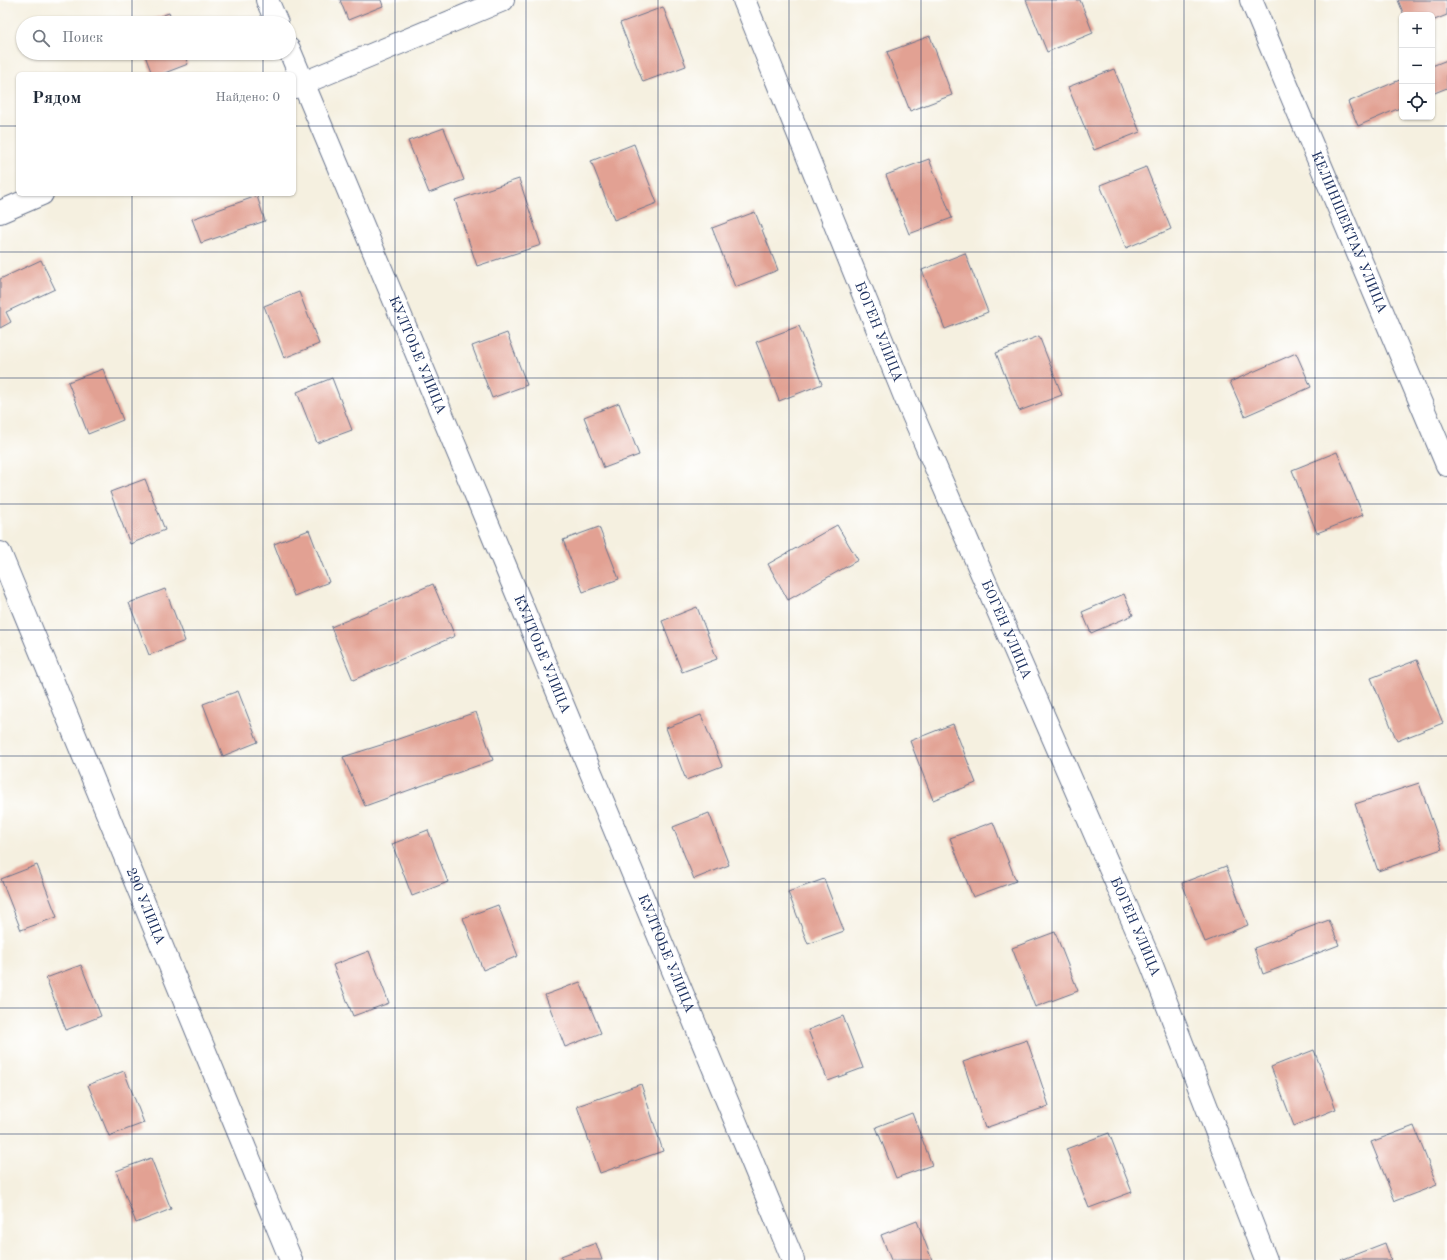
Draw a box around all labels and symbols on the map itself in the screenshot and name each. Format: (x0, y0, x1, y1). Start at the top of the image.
street label: КЕЛИНШЕКТАУ УЛИЦА (1309, 149, 1389, 316)
street label: БОГЕН УЛИЦА (852, 280, 905, 384)
street label: КУЛТОЬЕ УЛИЦА (386, 294, 448, 417)
street label: БОГЕН УЛИЦА (978, 578, 1034, 682)
street label: КУЛТОЬЕ УЛИЦА (511, 593, 573, 716)
street label: 290 УЛИЦА (123, 866, 167, 947)
street label: БОГЕН УЛИЦА (1108, 875, 1163, 979)
street label: КУЛТОЬЕ УЛИЦА (635, 892, 697, 1015)

